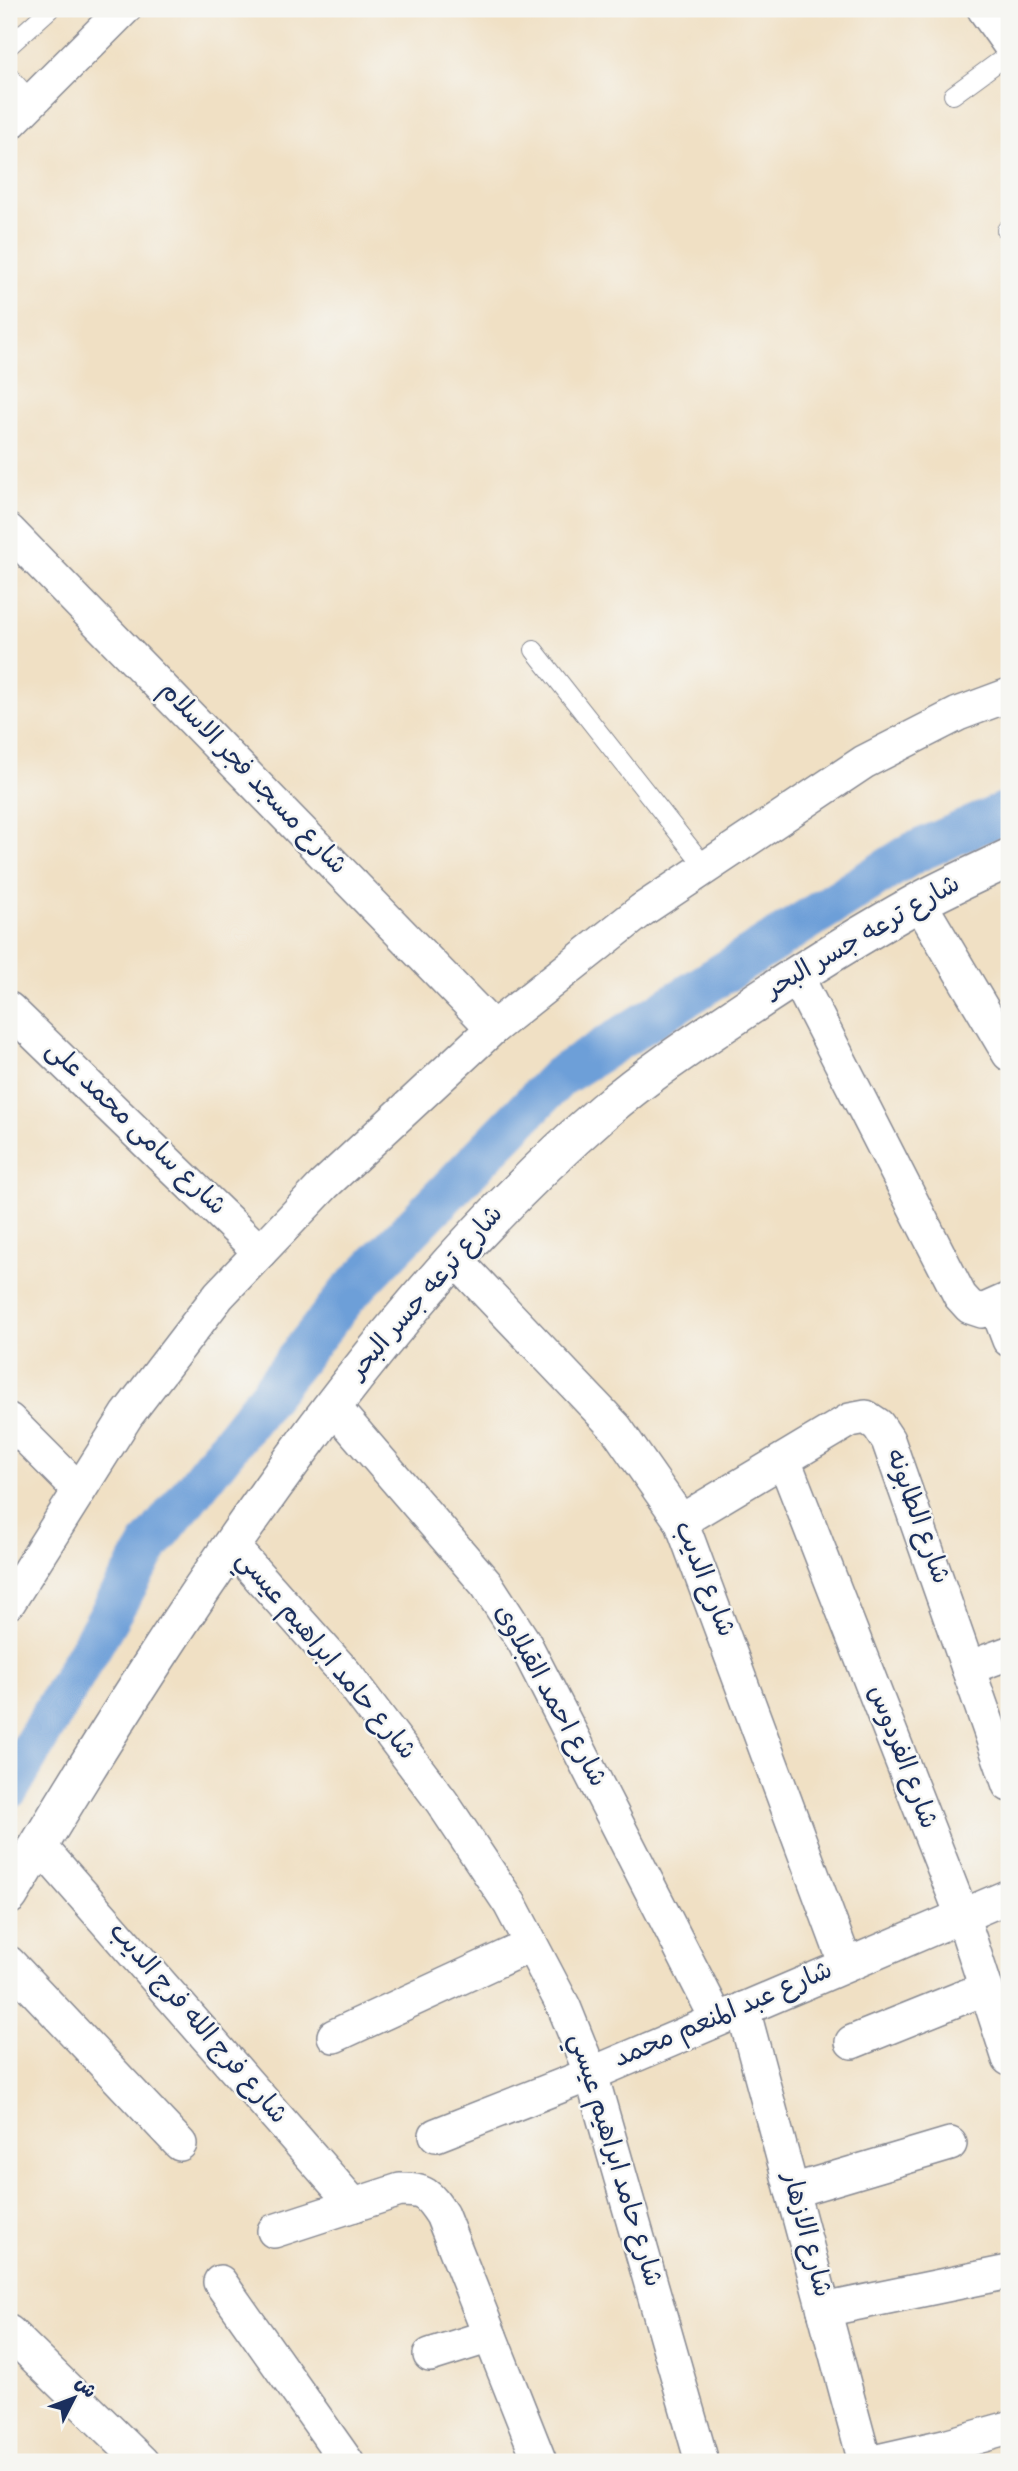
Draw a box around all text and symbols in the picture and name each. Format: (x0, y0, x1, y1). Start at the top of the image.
street label: شارع مسجد فجر الاسلام (151, 677, 351, 883)
street label: شارع ترعه جسر البحر (759, 871, 967, 1008)
street label: شارع سامى محمد على (37, 1036, 231, 1224)
street label: شارع ترعه جسر البحر (343, 1201, 512, 1389)
street label: شارع الطابونه (876, 1445, 954, 1589)
street label: شارع الديب (665, 1517, 739, 1643)
street label: شارع حامد ابراهيم عيسي (225, 1546, 421, 1770)
street label: شارع احمد القبلاوى (485, 1600, 611, 1794)
street label: شارع الفردوس (858, 1682, 942, 1834)
street label: شارع فرج الله فرج الديب (100, 1918, 292, 2132)
street label: شارع عبد المنعم محمد (610, 1957, 838, 2077)
street label: شارع حامد ابراهيم عيسي (557, 2030, 666, 2292)
street label: شارع الازهار (772, 2168, 836, 2301)
north arrow (38, 2362, 108, 2432)
text: ش (68, 2374, 100, 2404)

